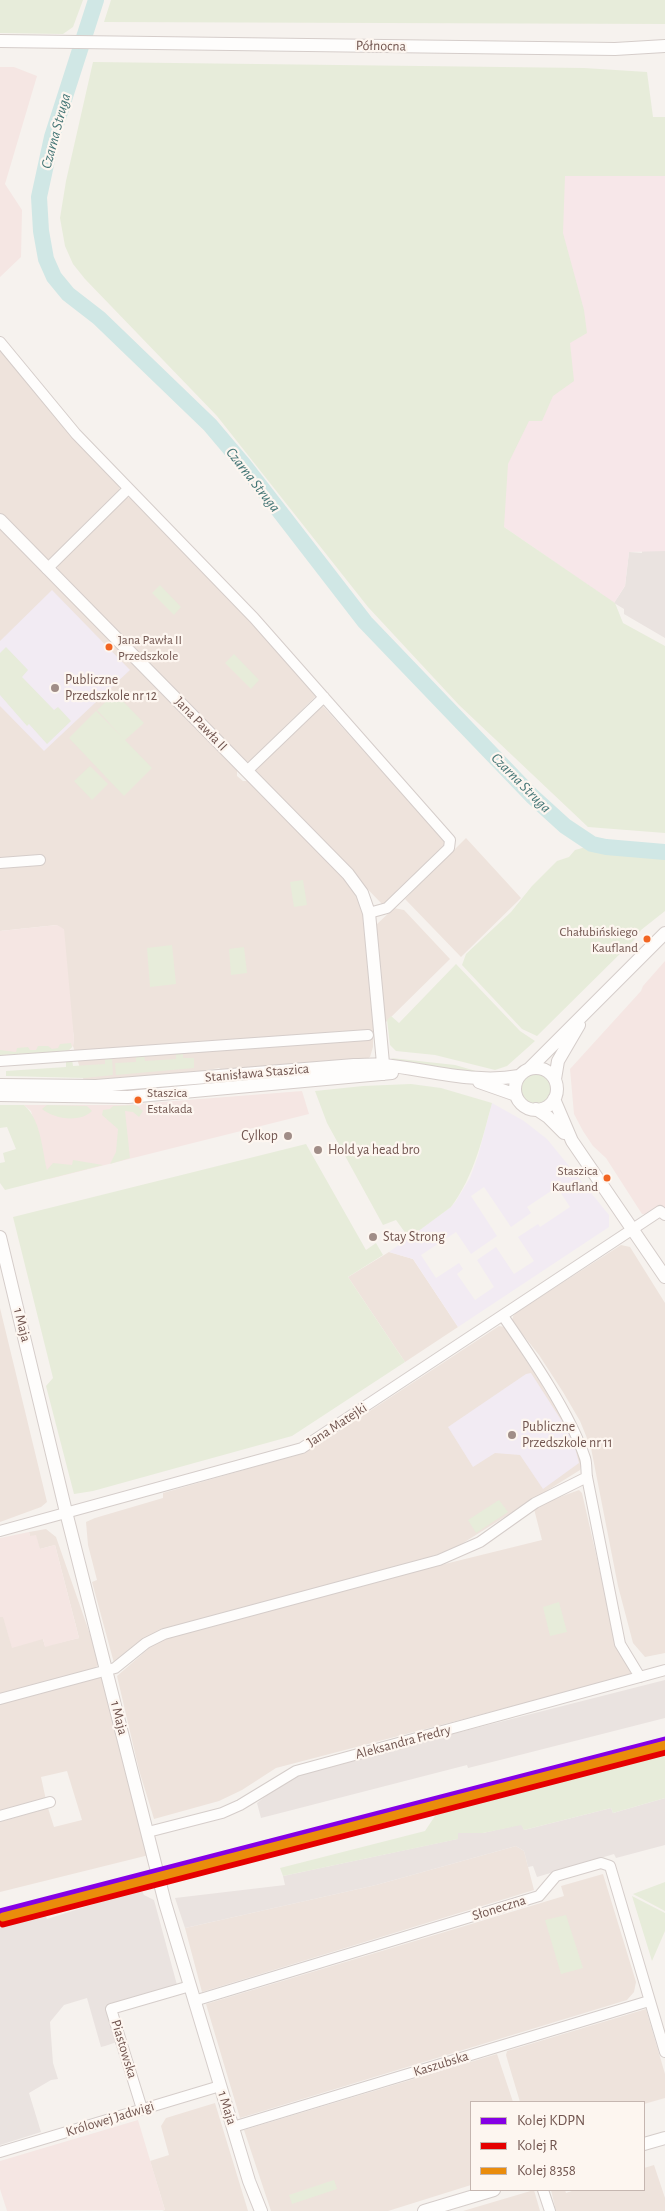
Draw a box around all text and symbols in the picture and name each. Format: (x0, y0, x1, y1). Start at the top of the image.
street label: Północna (356, 37, 406, 55)
water label: Czarna Struga (37, 91, 75, 171)
water label: Czarna Struga (222, 444, 284, 516)
place label: Jana Pawła II Przedszkole (118, 632, 182, 663)
marker: Jana Pawła II Przedszkole (104, 642, 114, 652)
place label: Publiczne Przedszkole nr 12 (65, 672, 157, 704)
marker: Publiczne Przedszkole nr 12 (49, 682, 61, 694)
street label: Jana Pawła II (171, 693, 231, 755)
water label: Czarna Struga (487, 749, 555, 817)
place label: Chałubińskiego Kaufland (559, 924, 638, 955)
marker: Chałubińskiego Kaufland (642, 934, 652, 944)
street label: Stanisława Staszica (204, 1060, 310, 1086)
place label: Staszica Estakada (147, 1085, 193, 1116)
marker: Staszica Estakada (133, 1095, 143, 1105)
place label: Cylkop (241, 1128, 278, 1144)
marker: Cylkop (282, 1130, 294, 1142)
place label: Hold ya head bro (328, 1142, 420, 1158)
marker: Hold ya head bro (312, 1144, 324, 1156)
place label: Staszica Kaufland (552, 1163, 598, 1194)
marker: Staszica Kaufland (602, 1173, 612, 1183)
place label: Stay Strong (383, 1229, 445, 1245)
marker: Stay Strong (367, 1231, 379, 1243)
street label: 1 Maja (10, 1306, 34, 1344)
street label: Jana Matejki (304, 1399, 370, 1451)
place label: Publiczne Przedszkole nr 11 (522, 1419, 613, 1451)
marker: Publiczne Przedszkole nr 11 (506, 1429, 518, 1441)
street label: 1 Maja (107, 1699, 131, 1737)
street label: Aleksandra Fredry (354, 1721, 452, 1763)
street label: Słoneczna (470, 1892, 528, 1924)
street label: Piastowska (107, 2018, 141, 2080)
street label: Kaszubska (411, 2048, 471, 2080)
street label: 1 Maja (214, 2089, 240, 2127)
street label: Królowej Jadwigi (64, 2098, 156, 2140)
legend (470, 2101, 645, 2191)
text: Kolej KDPN (517, 2113, 585, 2128)
text: Kolej R (517, 2138, 558, 2153)
text: Kolej 8358 (517, 2163, 576, 2178)

